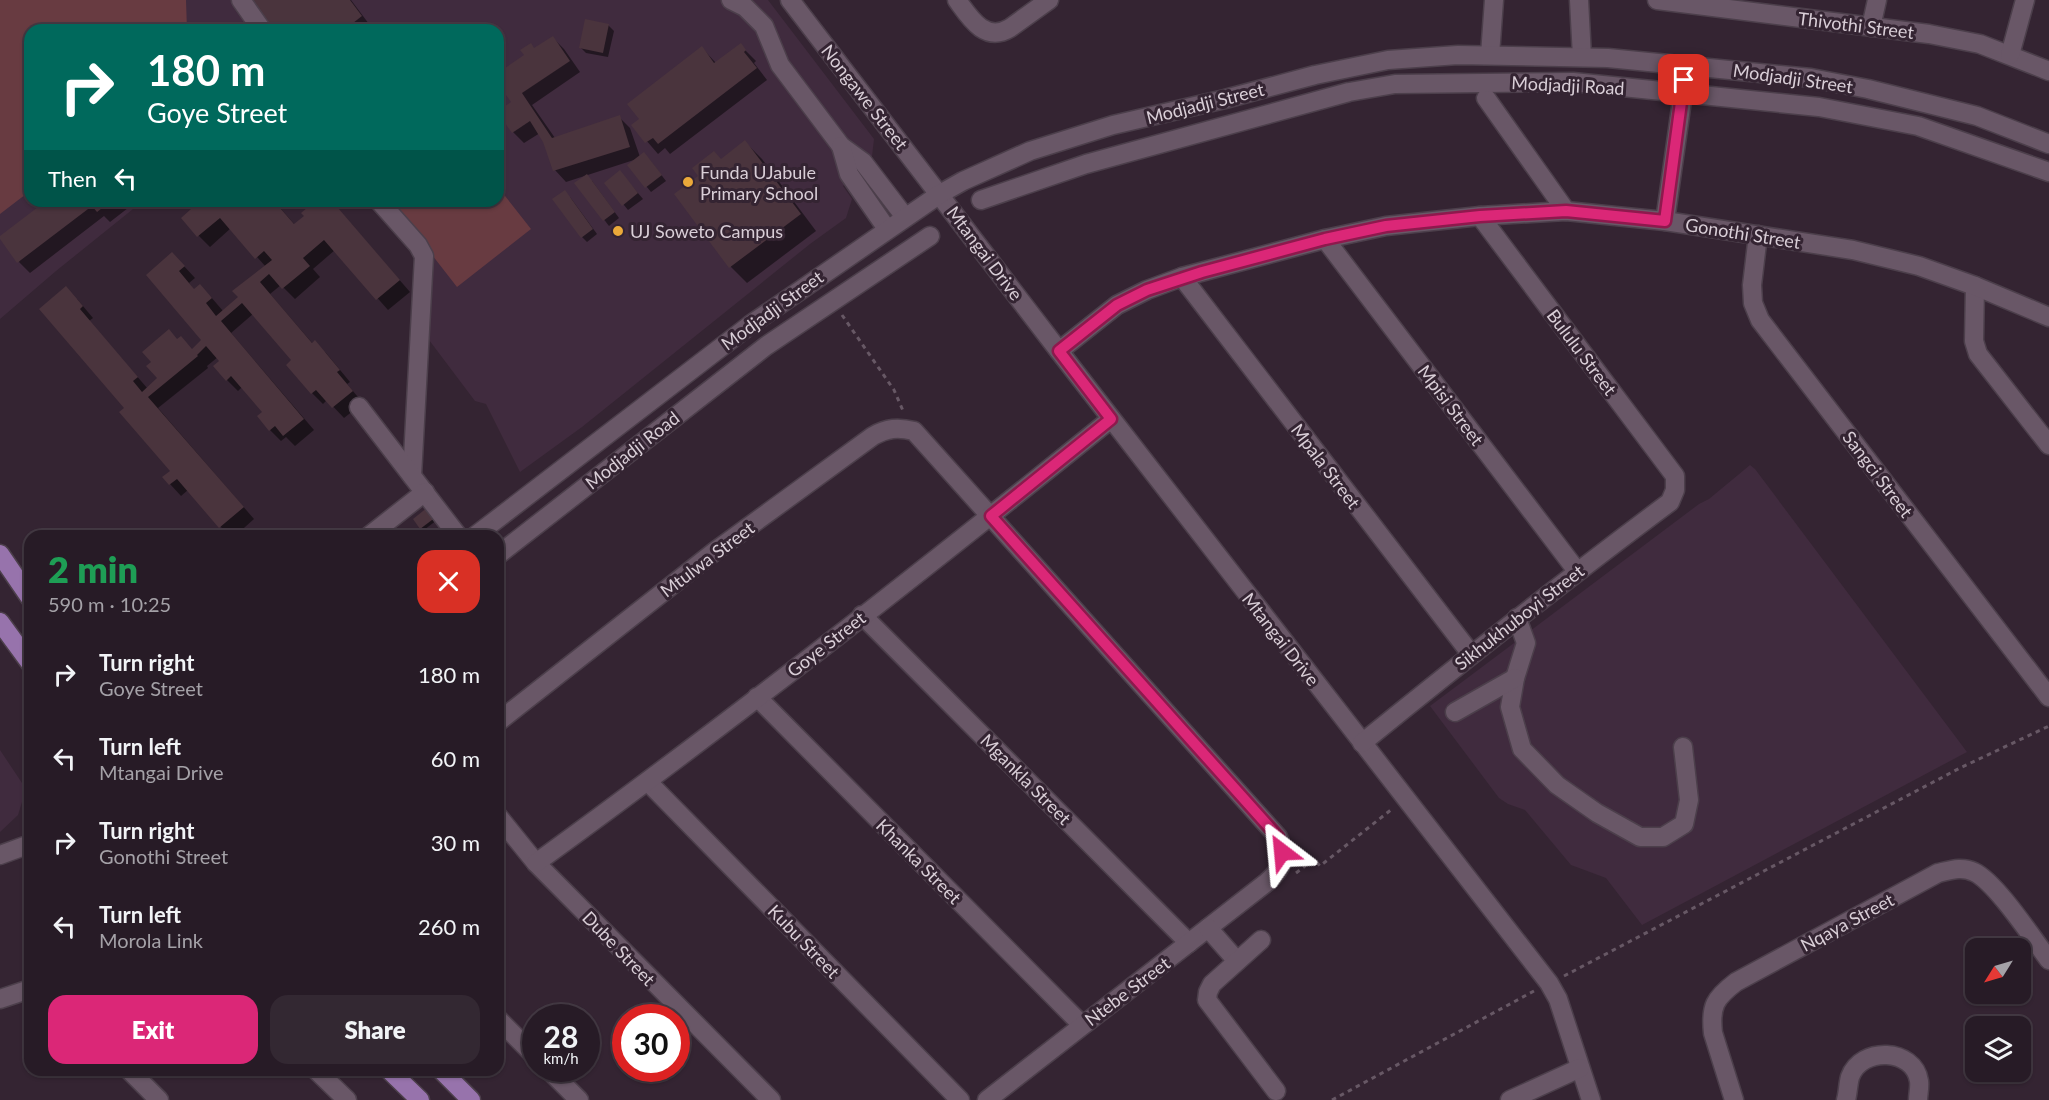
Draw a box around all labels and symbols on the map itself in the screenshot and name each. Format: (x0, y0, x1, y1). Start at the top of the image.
street label: Thivothi Street (1797, 7, 1916, 43)
street label: Nongawe Street (817, 40, 913, 154)
pin (1658, 54, 1709, 105)
street label: Modjadji Street (1732, 59, 1855, 97)
street label: Modjadji Road (1511, 71, 1625, 99)
street label: Modjadji Street (1144, 78, 1267, 128)
place label: Funda UJabule Primary School (700, 161, 818, 204)
marker: Funda UJabule Primary School (681, 175, 695, 189)
street label: Mtangai Drive (942, 202, 1028, 304)
street label: Gonothi Street (1684, 213, 1803, 253)
place label: UJ Soweto Campus (630, 220, 783, 242)
marker: UJ Soweto Campus (611, 224, 625, 238)
street label: Modjadji Street (717, 265, 828, 354)
street label: Bululu Street (1543, 305, 1622, 400)
street label: Mpisi Street (1414, 360, 1489, 450)
street label: Modjadji Road (581, 406, 683, 494)
street label: Mpala Street (1287, 419, 1365, 513)
street label: Sangci Street (1838, 426, 1918, 522)
street label: Mtulwa Street (656, 516, 759, 602)
street label: Sikhukhuboyi Street (1450, 559, 1588, 674)
street label: Mtangai Drive (1238, 588, 1324, 690)
street label: Goye Street (782, 606, 870, 681)
street label: Mgankla Street (976, 729, 1076, 829)
street label: Khanka Street (872, 814, 966, 908)
position arrow (1250, 820, 1314, 884)
street label: Nqaya Street (1797, 888, 1898, 956)
street label: Kubu Street (764, 900, 845, 983)
street label: Dube Street (578, 906, 660, 990)
north arrow (1965, 938, 2031, 1004)
street label: Ntebe Street (1080, 952, 1174, 1030)
speed limit sign: 30 (612, 1004, 690, 1082)

